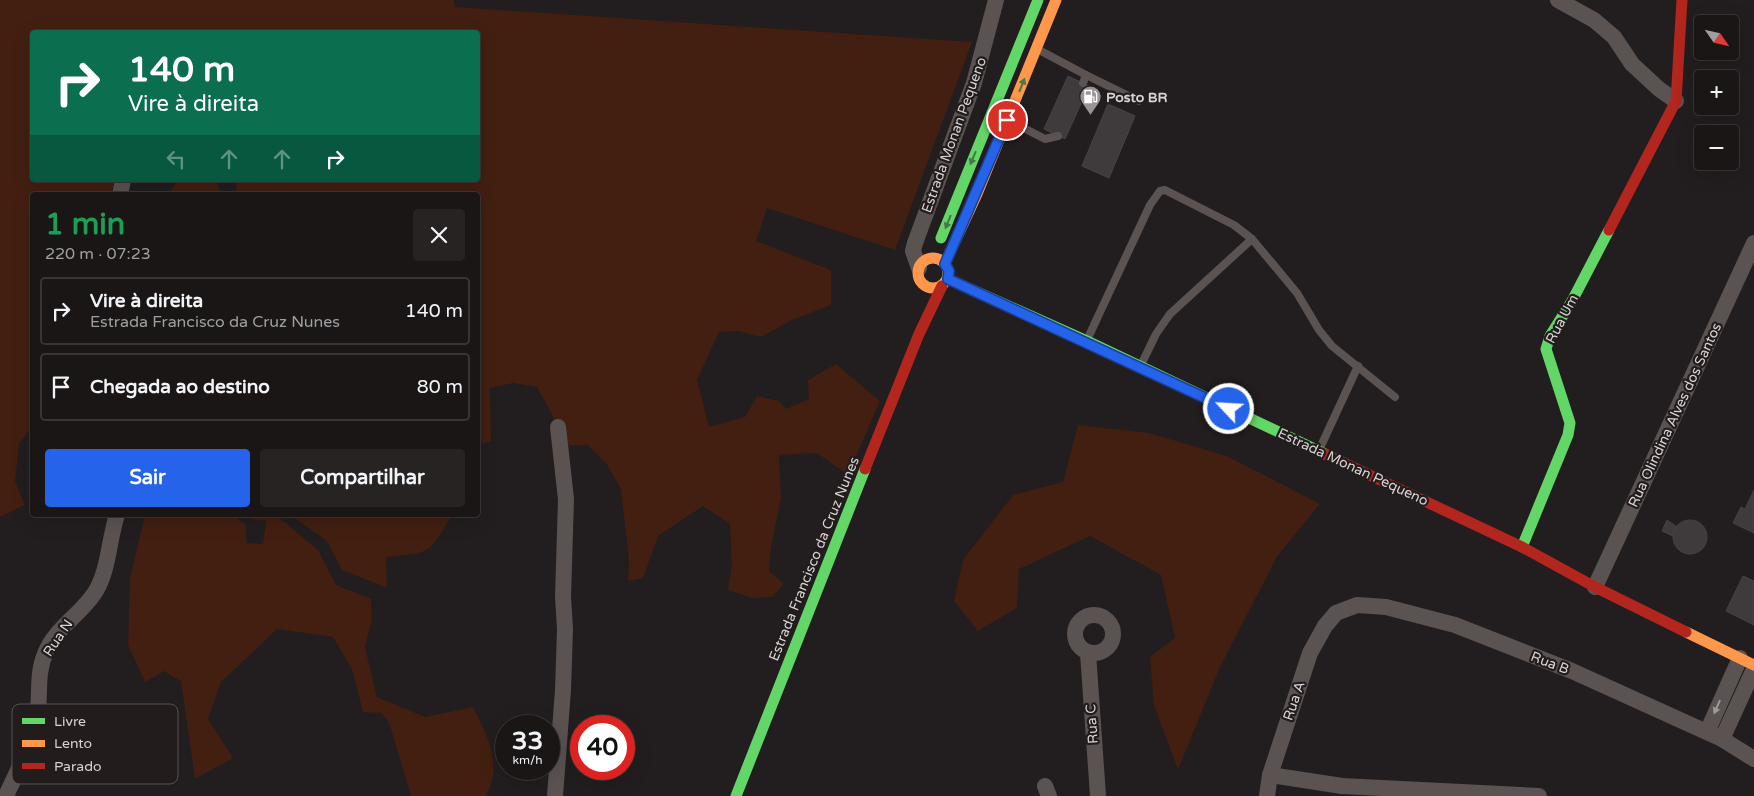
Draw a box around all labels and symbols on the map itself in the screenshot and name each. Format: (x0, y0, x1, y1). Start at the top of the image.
north arrow (1694, 15, 1739, 60)
street label: Estrada Monan Pequeno (918, 55, 990, 215)
one-way arrow (1018, 78, 1026, 92)
fuel station icon: Posto BR (1078, 85, 1102, 116)
place label: Posto BR (1106, 89, 1167, 106)
pin (986, 99, 1028, 141)
one-way arrow (969, 151, 977, 166)
one-way arrow (943, 214, 951, 229)
street label: Rua Um (1542, 292, 1582, 346)
street label: Rua Olindina Alves dos Santos (1625, 320, 1725, 510)
position arrow (1202, 382, 1254, 434)
street label: Estrada Monan Pequeno (1275, 425, 1431, 509)
street label: Estrada Francisco da Cruz Nunes (765, 454, 863, 664)
street label: Rua N (39, 616, 77, 660)
street label: Rua B (1528, 648, 1572, 678)
street label: Rua A (1279, 679, 1309, 723)
one-way arrow (1713, 700, 1721, 714)
street label: Rua C (1082, 703, 1102, 744)
legend (12, 704, 178, 784)
text: Livre (54, 713, 86, 730)
speed limit sign: 40 (570, 715, 635, 780)
text: Lento (54, 735, 92, 752)
text: Parado (54, 758, 102, 775)

